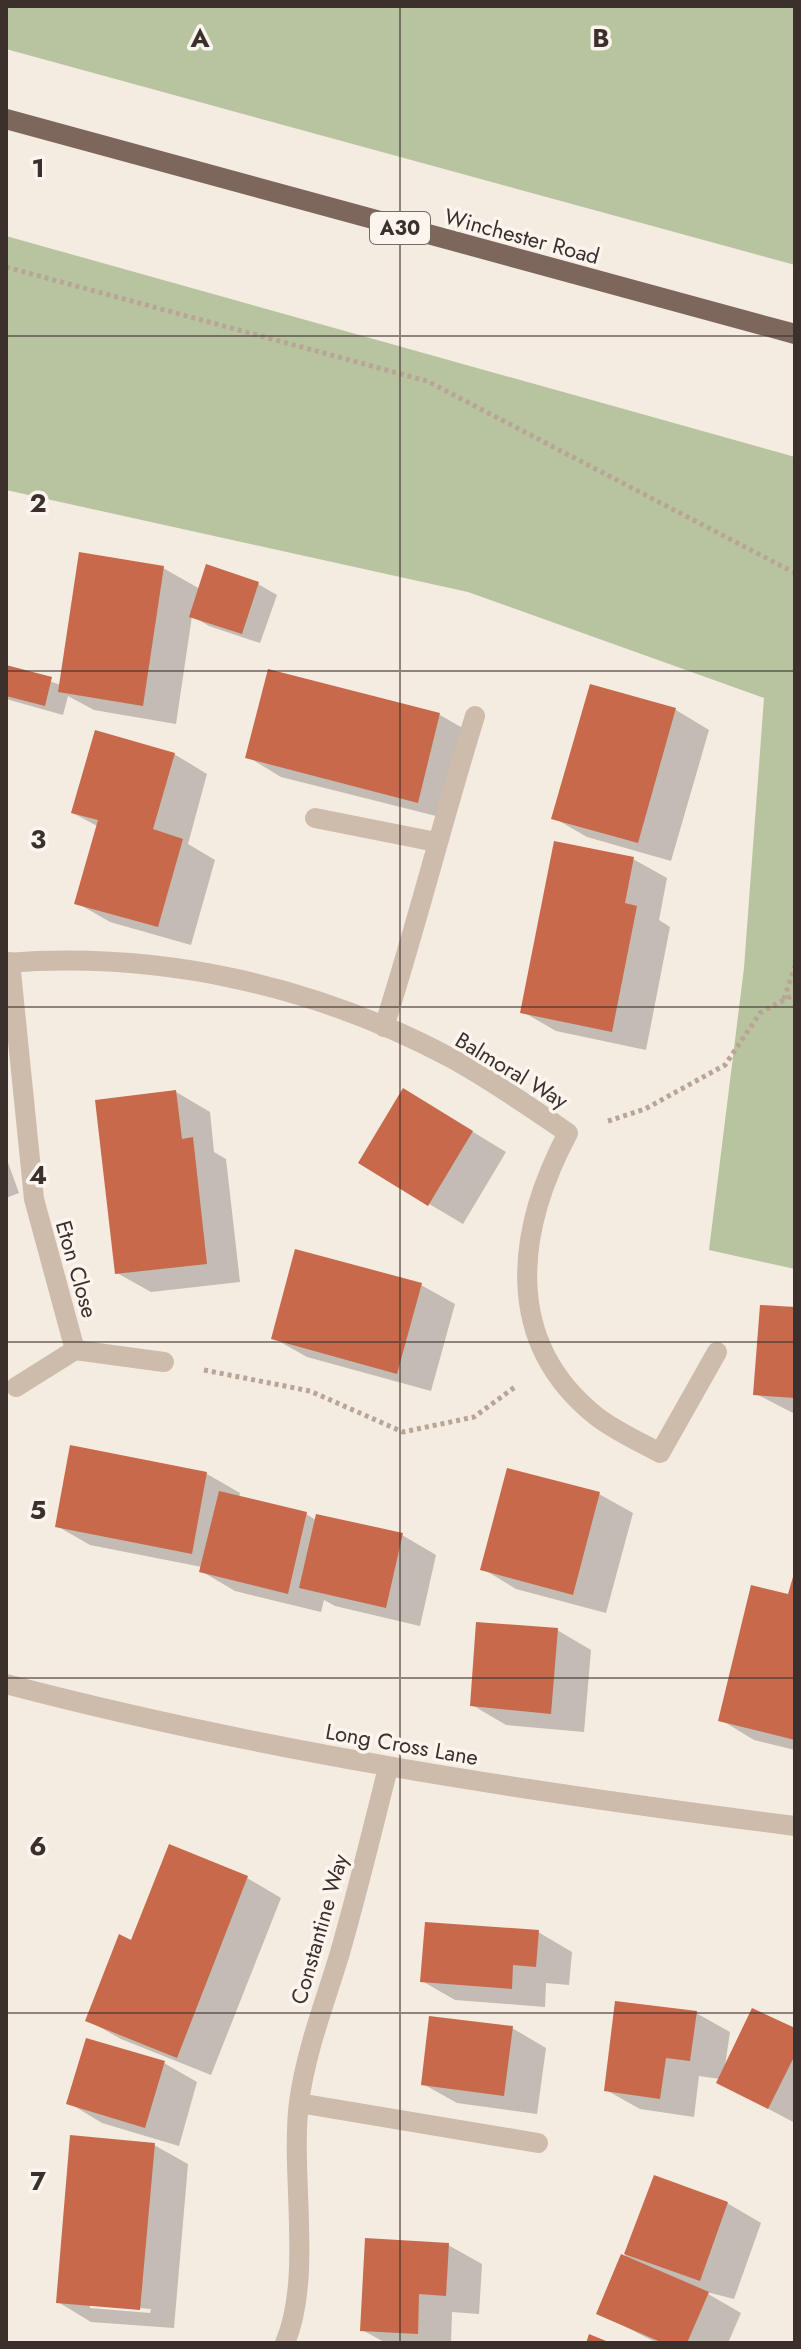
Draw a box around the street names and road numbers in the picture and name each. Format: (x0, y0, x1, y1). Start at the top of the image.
street label: Winchester Road (441, 200, 603, 272)
road number: A30 (370, 212, 430, 244)
street label: Balmoral Way (449, 1024, 575, 1116)
street label: Eton Close (48, 1217, 106, 1321)
street label: Long Cross Lane (323, 1715, 481, 1773)
street label: Constantine Way (282, 1850, 356, 2008)

